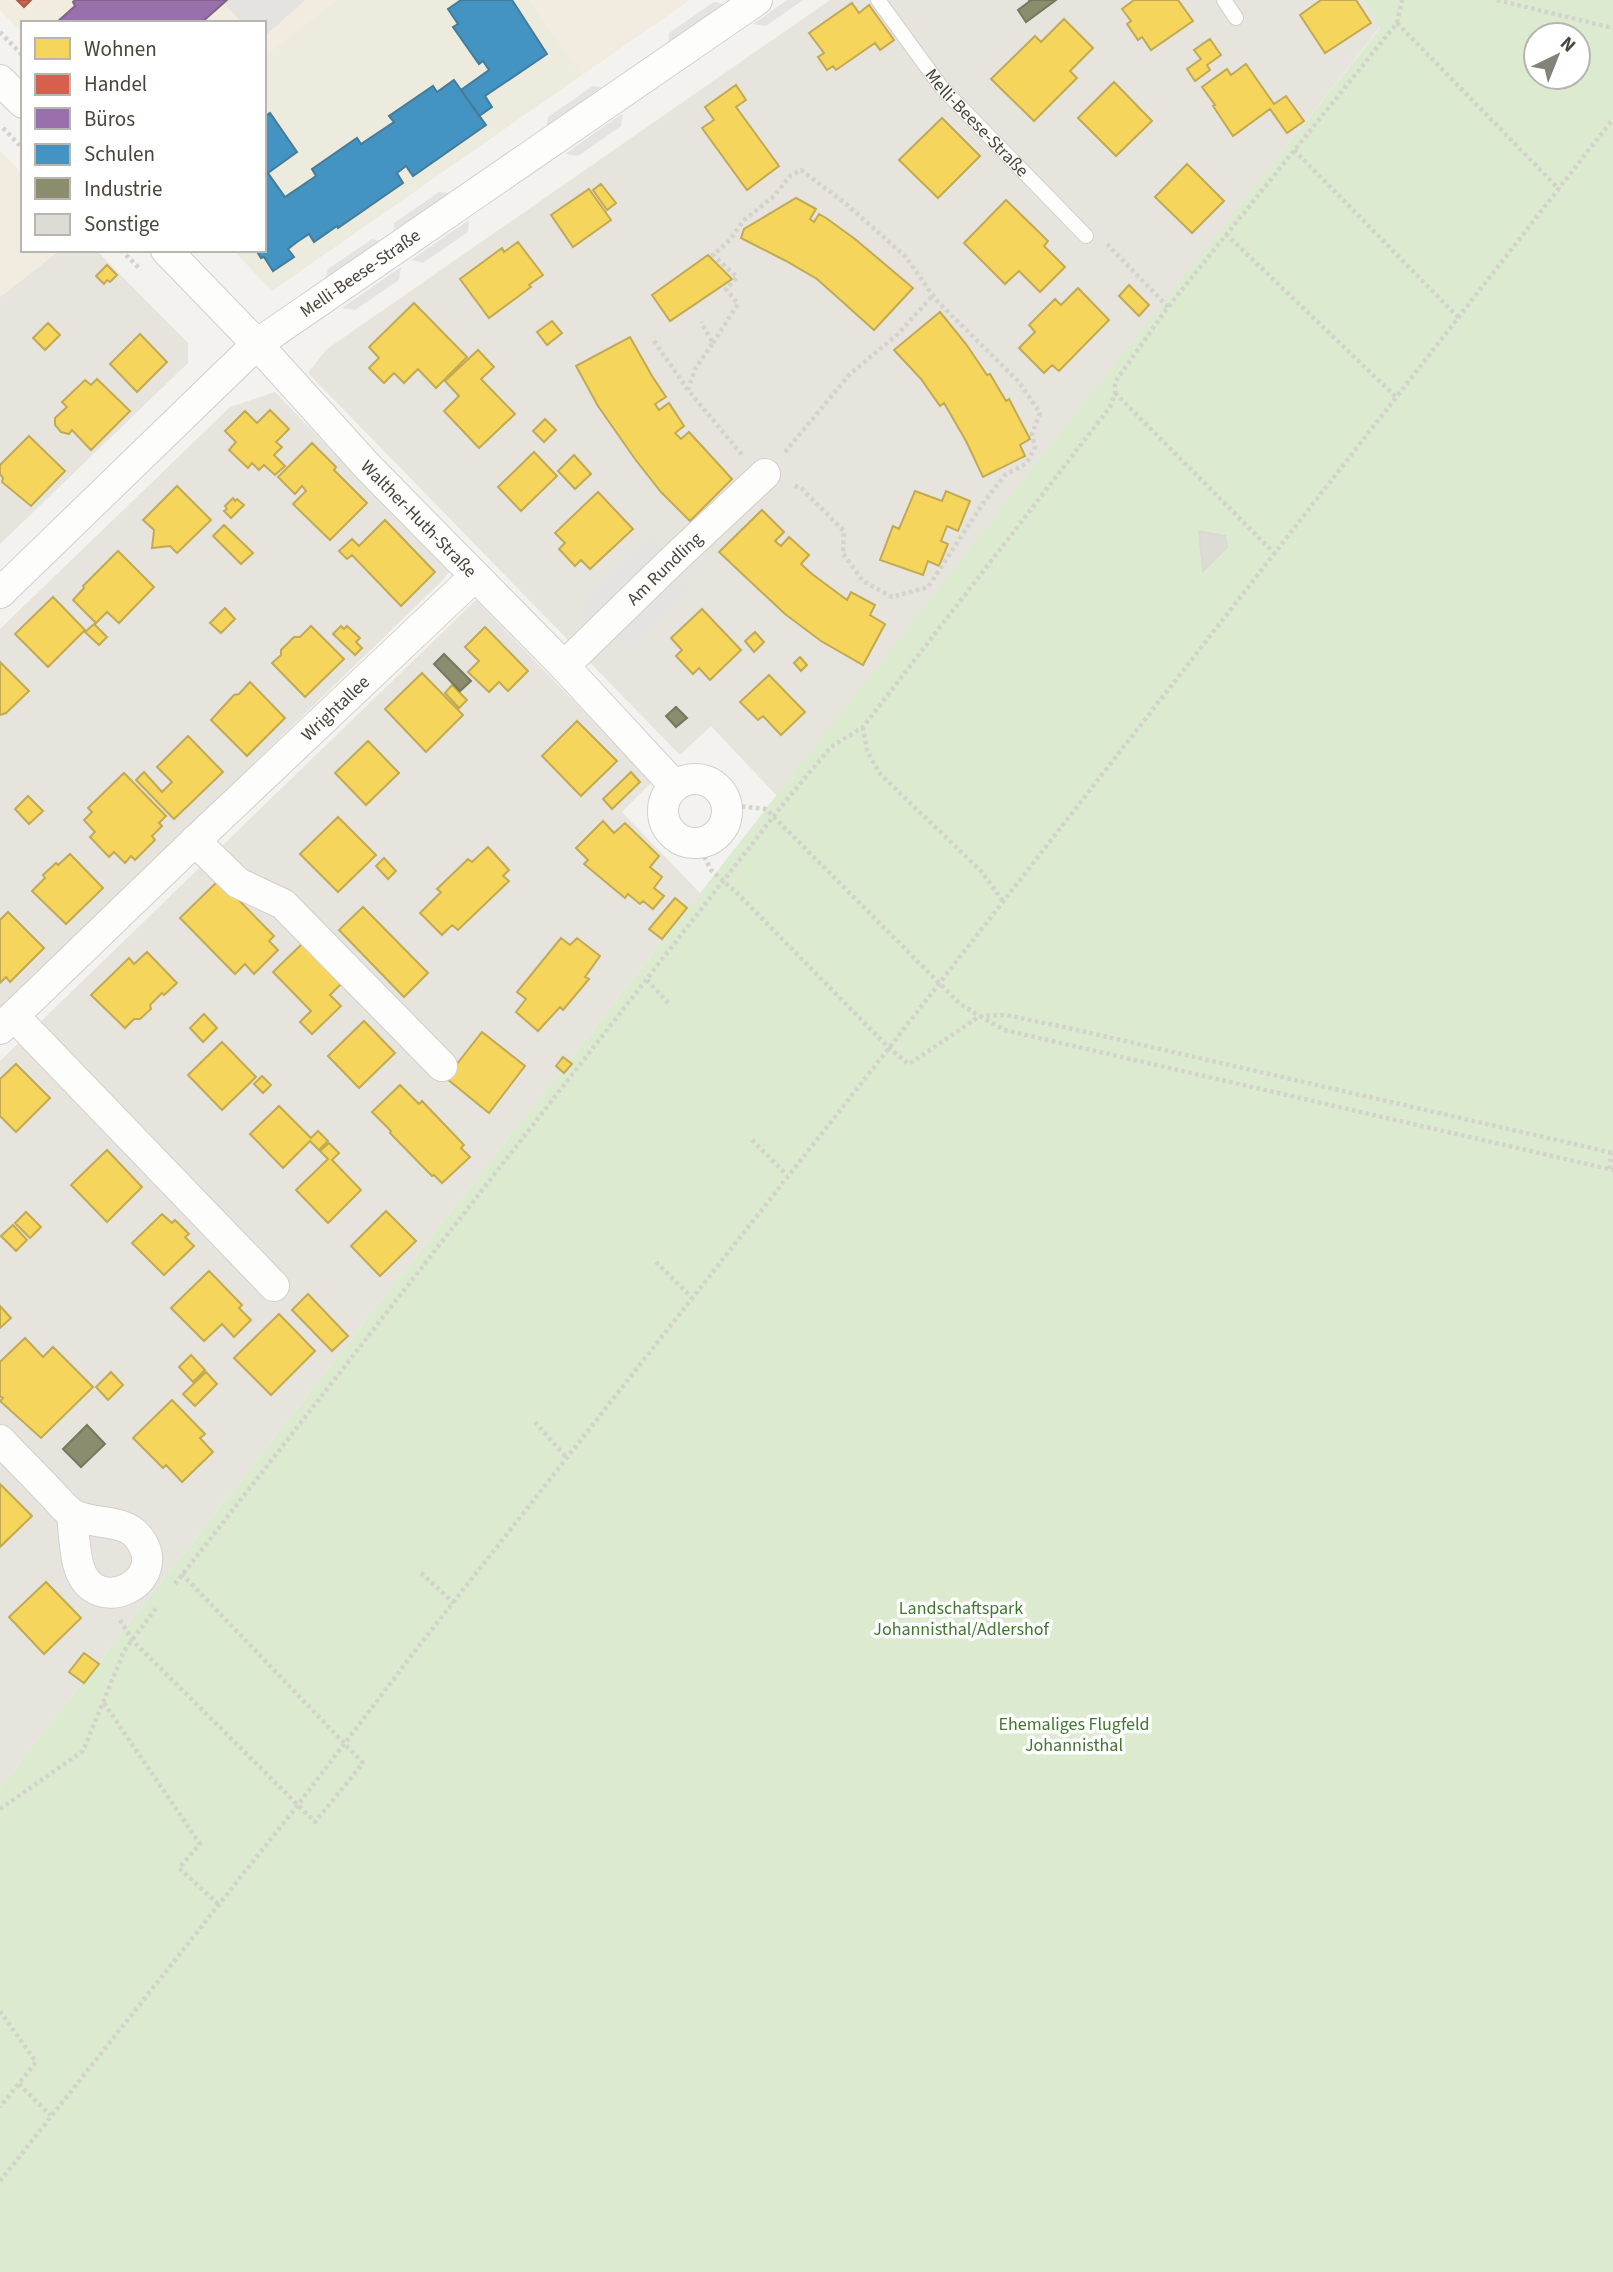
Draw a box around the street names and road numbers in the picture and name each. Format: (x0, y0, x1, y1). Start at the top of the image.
street label: Melli-Beese-Straße (919, 64, 1034, 183)
street label: Melli-Beese-Straße (295, 223, 426, 324)
street label: Walther-Huth-Straße (355, 455, 482, 583)
street label: Am Rundling (622, 527, 708, 611)
street label: Wrightallee (296, 670, 375, 747)

